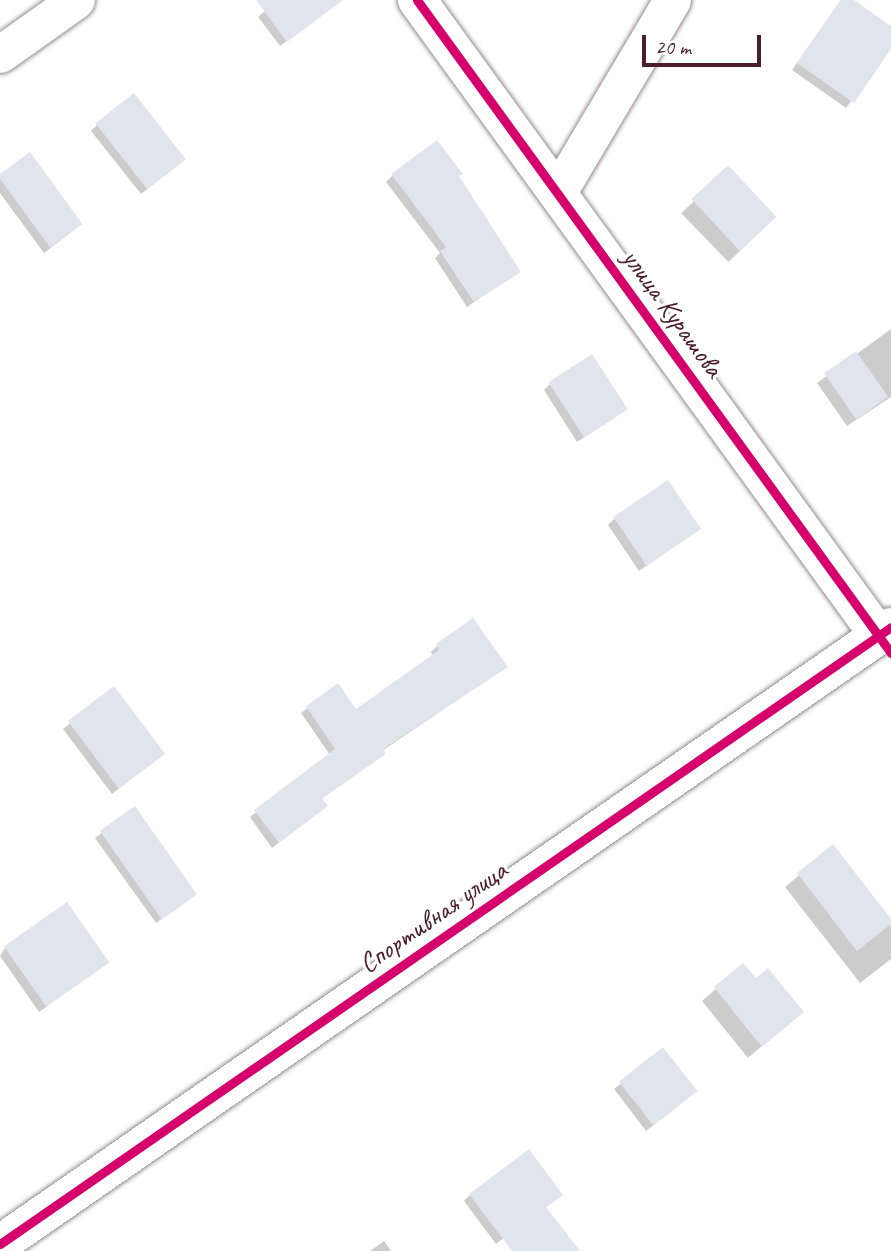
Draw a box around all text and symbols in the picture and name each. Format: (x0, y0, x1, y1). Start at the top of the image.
scale bar (646, 21, 765, 65)
text: 20 m (655, 34, 691, 60)
street label: улица Курашова (615, 242, 731, 384)
street label: Спортивная улица (352, 853, 514, 981)

